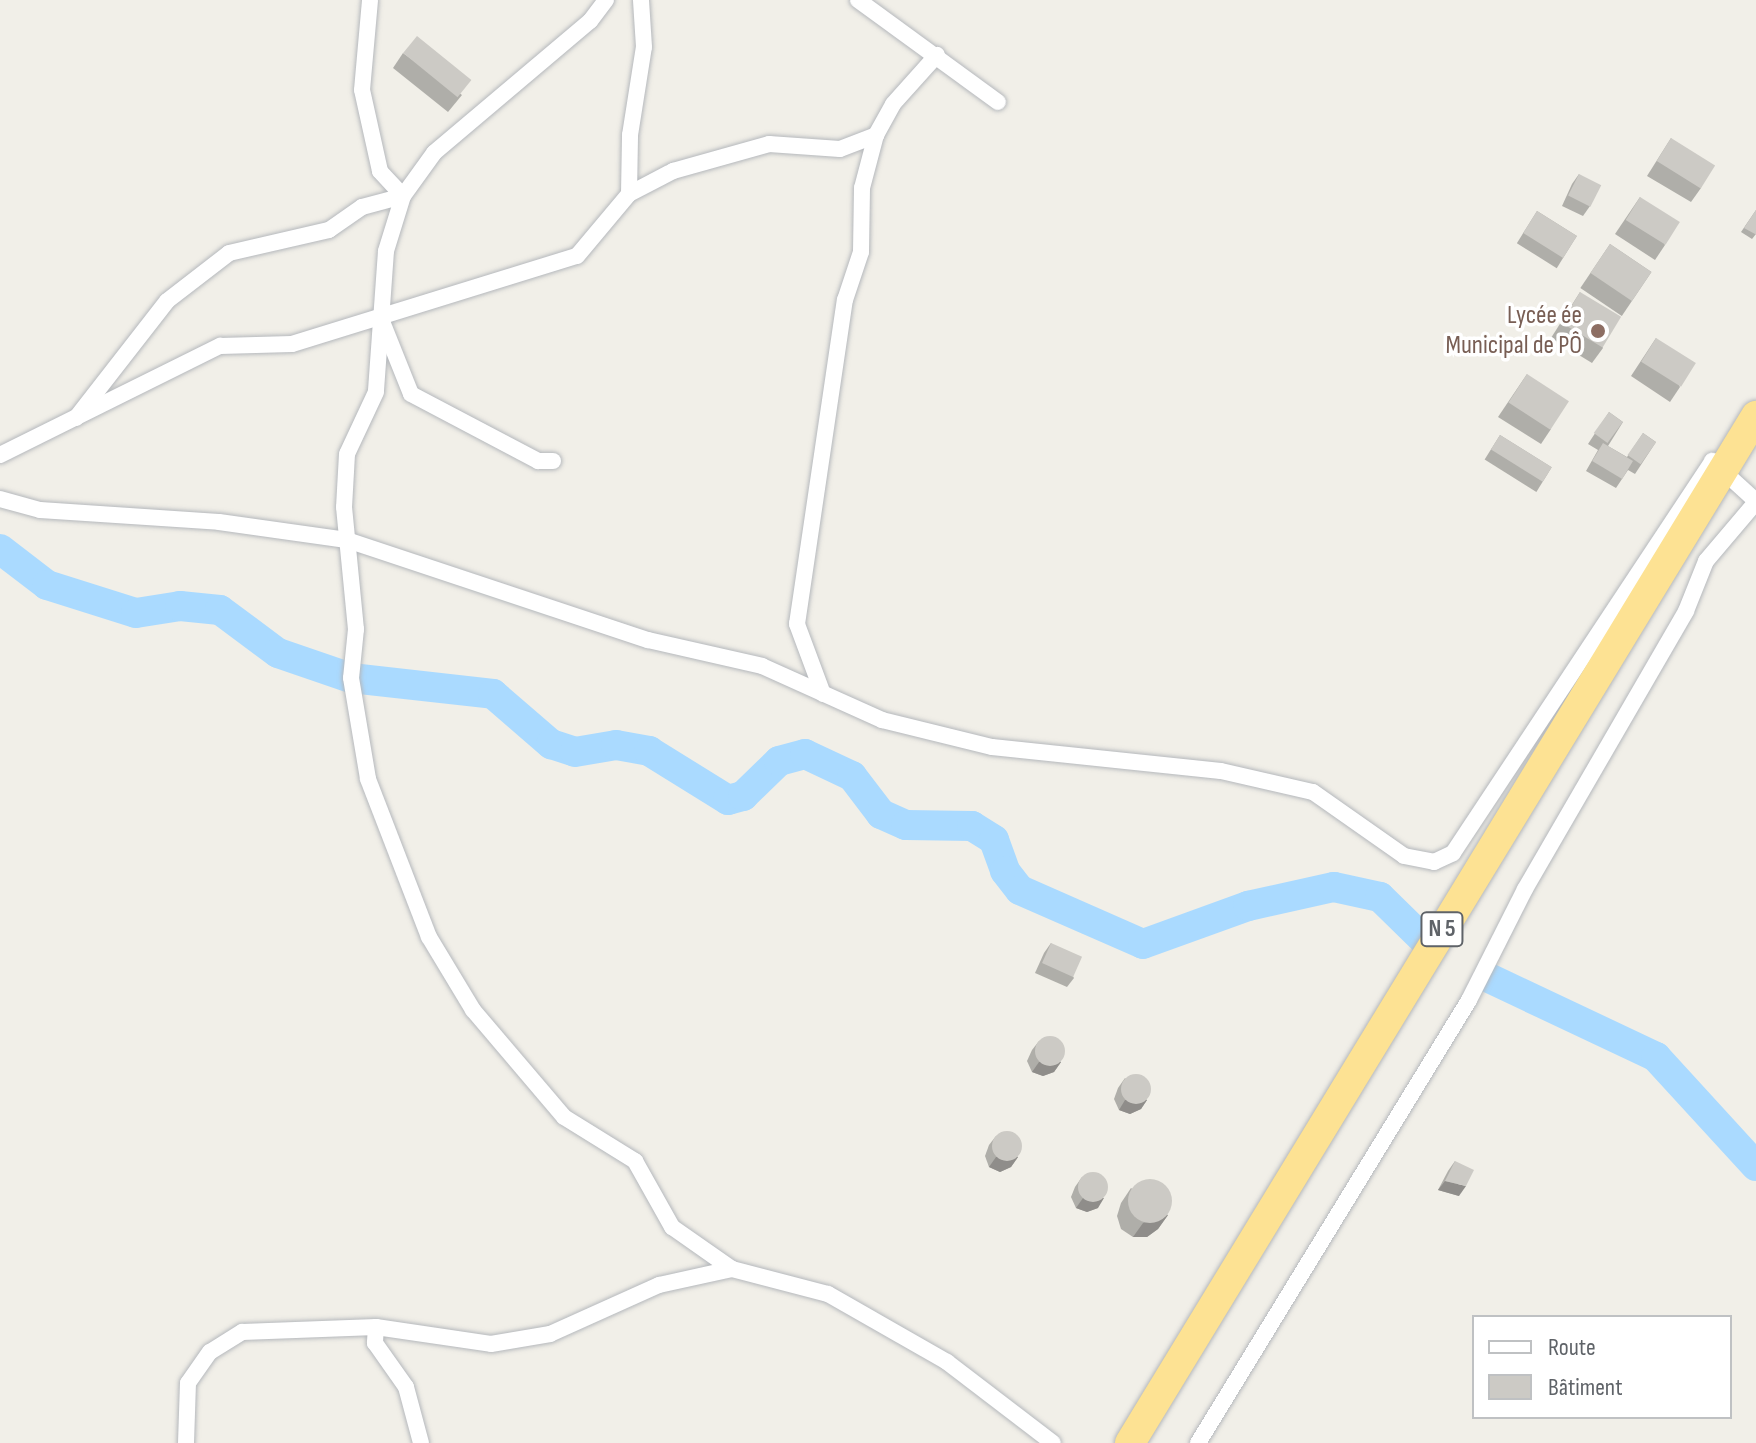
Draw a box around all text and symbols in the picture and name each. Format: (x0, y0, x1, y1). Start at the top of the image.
place label: Lycée ée Municipal de PÔ (1446, 300, 1582, 362)
marker: Lycée ée Municipal de PÔ (1589, 322, 1607, 340)
road number: N 5 (1420, 909, 1464, 949)
legend (1472, 1315, 1732, 1419)
text: Route (1548, 1333, 1596, 1362)
text: Bâtiment (1548, 1373, 1623, 1402)

